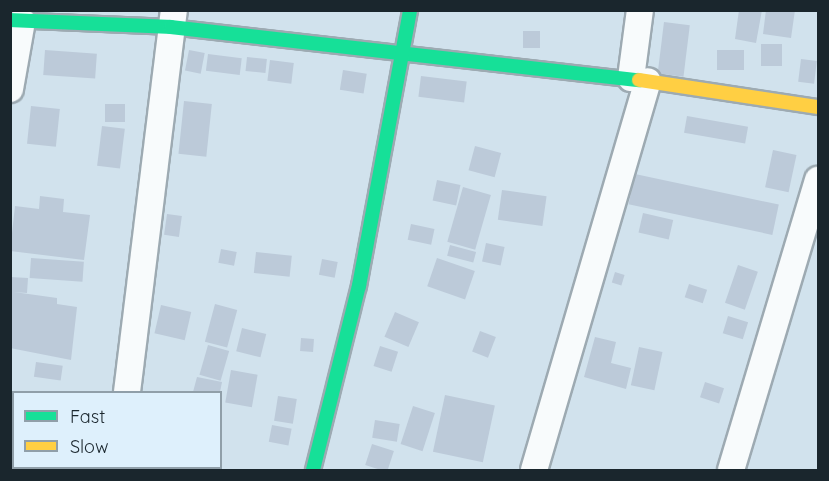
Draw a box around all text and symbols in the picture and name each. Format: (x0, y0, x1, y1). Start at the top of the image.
legend (12, 391, 222, 469)
text: Fast (70, 405, 105, 428)
text: Slow (70, 435, 108, 458)

